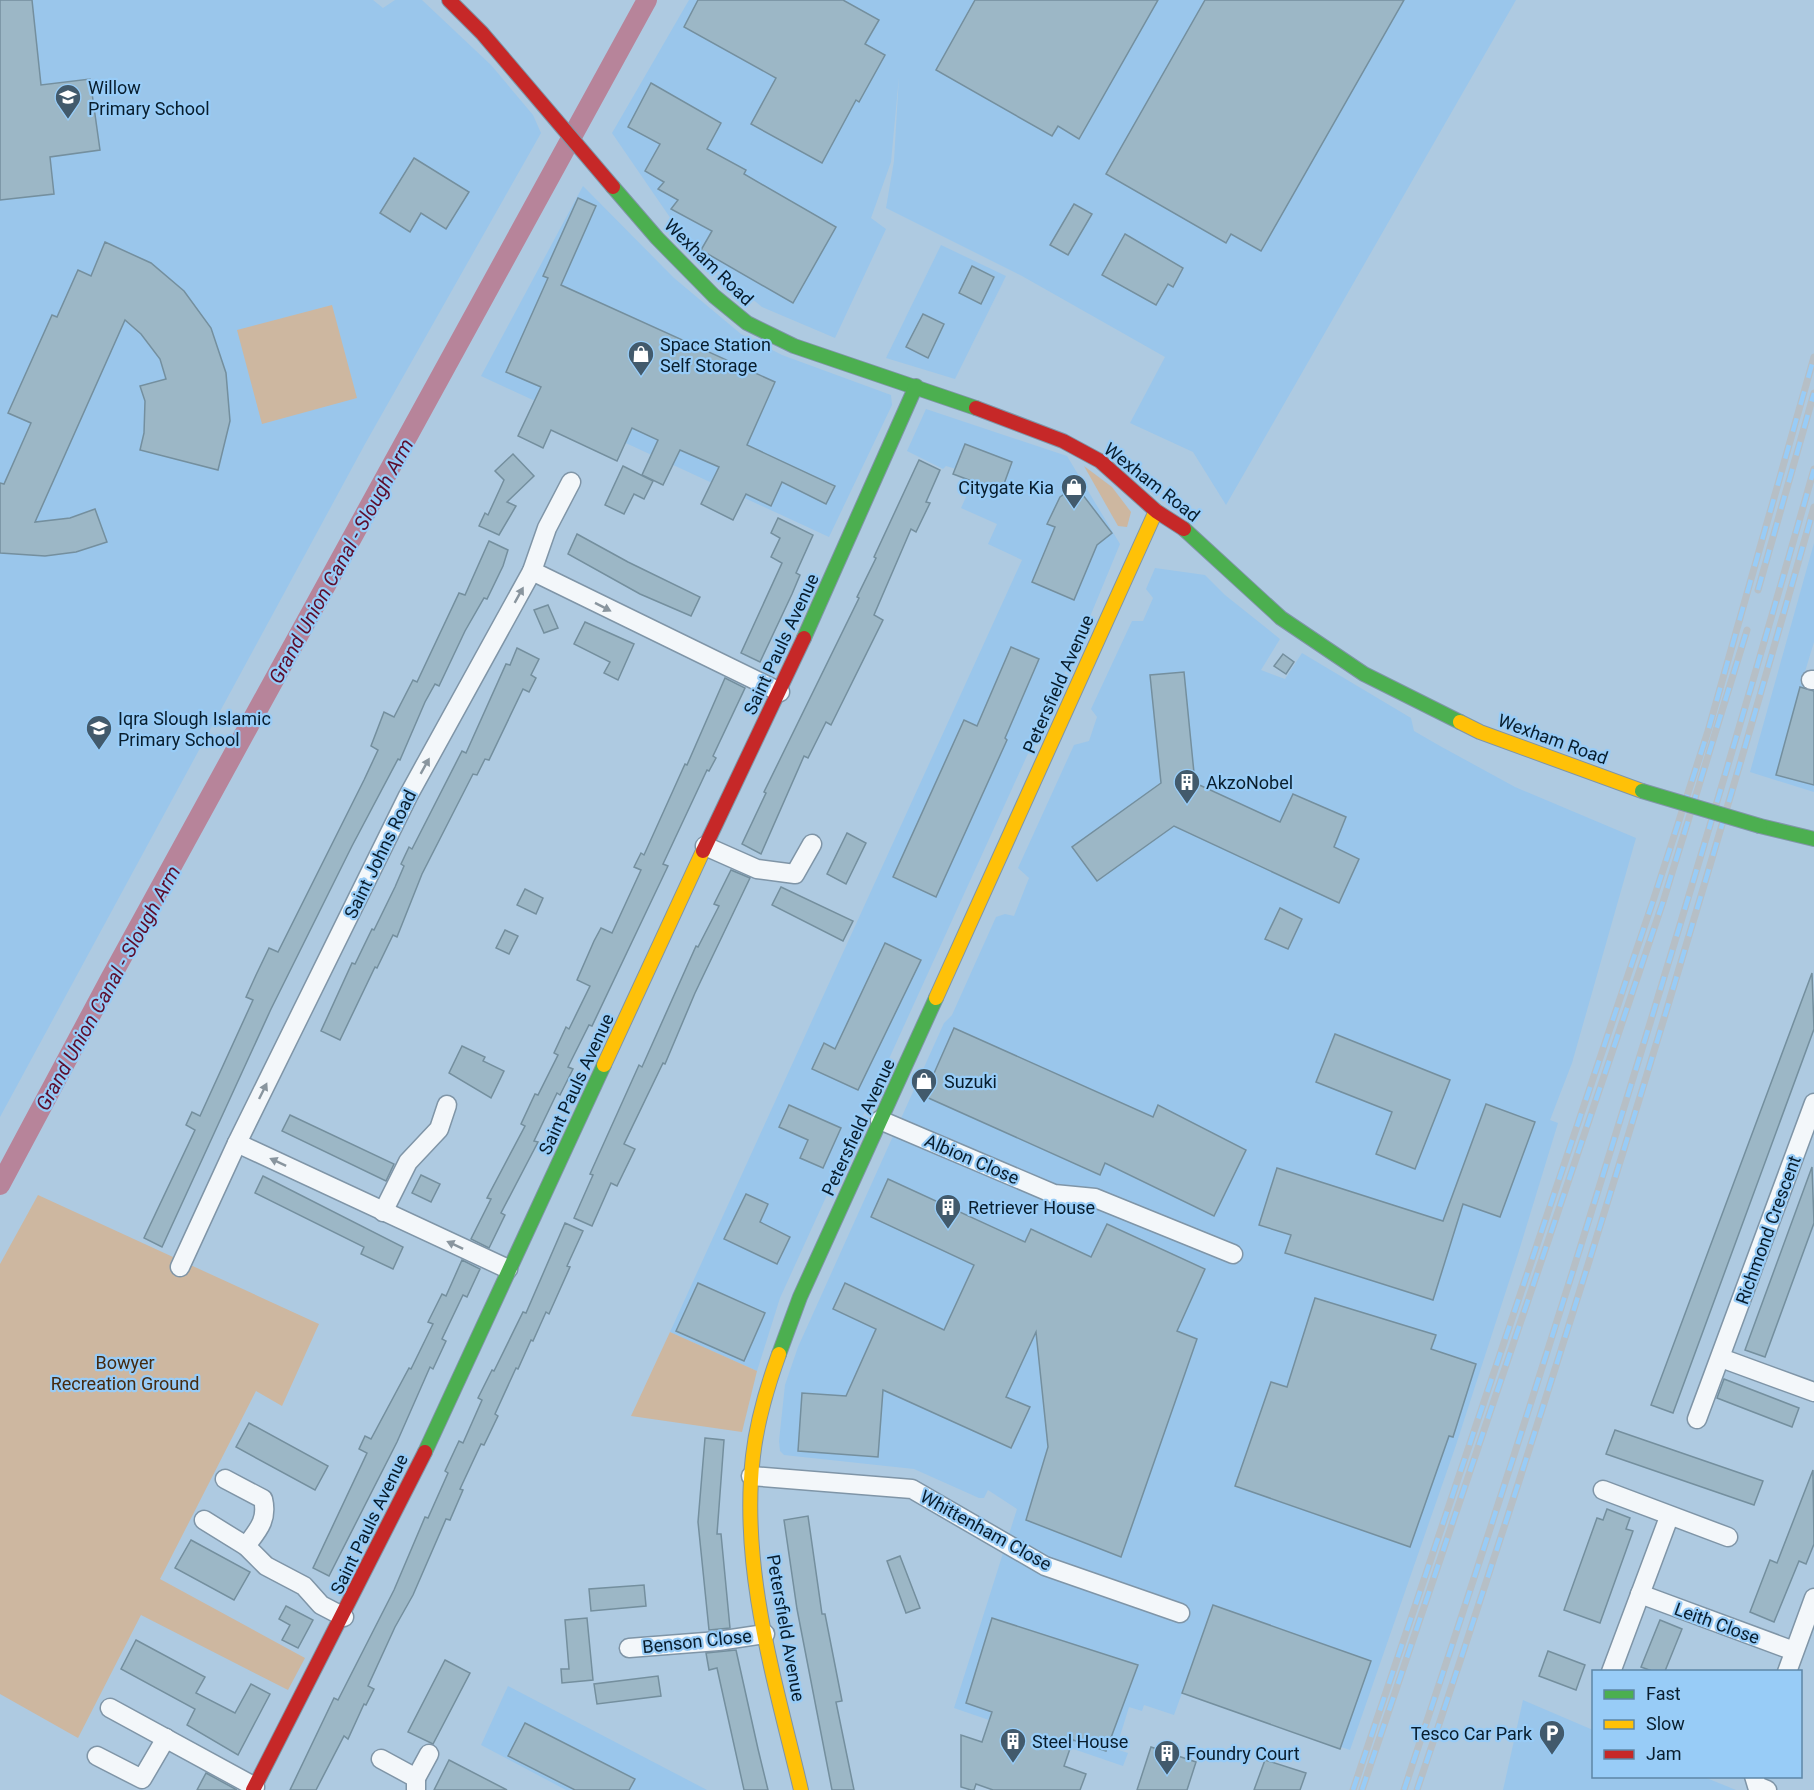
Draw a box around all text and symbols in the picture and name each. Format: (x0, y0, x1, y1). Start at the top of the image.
place label: Willow Primary School (88, 77, 210, 119)
school or university icon: Willow Primary School (53, 82, 83, 120)
street label: Wexham Road (660, 214, 758, 310)
place label: Space Station Self Storage (660, 334, 771, 376)
shop icon: Space Station Self Storage (626, 339, 656, 377)
water label: Grand Union Canal - Slough Arm (264, 434, 418, 688)
street label: Wexham Road (1100, 438, 1204, 526)
shop icon: Citygate Kia (1059, 472, 1089, 510)
place label: Citygate Kia (958, 477, 1054, 498)
street label: Saint Pauls Avenue (739, 570, 823, 718)
one-way arrow (514, 586, 524, 603)
one-way arrow (595, 602, 612, 612)
street label: Petersfield Avenue (1018, 612, 1098, 756)
place label: Iqra Slough Islamic Primary School (118, 708, 271, 750)
street label: Wexham Road (1495, 709, 1611, 769)
school or university icon: Iqra Slough Islamic Primary School (84, 713, 114, 751)
one-way arrow (420, 757, 430, 774)
building icon: AkzoNobel (1172, 767, 1202, 805)
place label: AkzoNobel (1206, 772, 1293, 793)
street label: Saint Johns Road (340, 786, 420, 922)
water label: Grand Union Canal - Slough Arm (31, 861, 185, 1115)
street label: Saint Pauls Avenue (534, 1010, 618, 1158)
street label: Petersfield Avenue (817, 1055, 899, 1199)
shop icon: Suzuki (909, 1066, 939, 1104)
place label: Suzuki (944, 1071, 997, 1092)
one-way arrow (258, 1082, 268, 1099)
street label: Albion Close (922, 1130, 1022, 1188)
street label: Richmond Crescent (1731, 1153, 1805, 1307)
one-way arrow (270, 1158, 287, 1167)
building icon: Retriever House (933, 1192, 963, 1230)
place label: Retriever House (968, 1197, 1095, 1218)
one-way arrow (446, 1240, 463, 1249)
park label: Bowyer Recreation Ground (51, 1352, 199, 1394)
street label: Saint Pauls Avenue (326, 1451, 412, 1597)
street label: Whittenham Close (917, 1485, 1055, 1575)
street label: Petersfield Avenue (763, 1553, 809, 1703)
street label: Leith Close (1672, 1598, 1762, 1648)
street label: Benson Close (641, 1625, 753, 1657)
legend (1592, 1670, 1802, 1778)
text: Fast (1646, 1683, 1681, 1704)
text: Slow (1646, 1713, 1685, 1734)
parking icon: Tesco Car Park (1537, 1718, 1567, 1756)
place label: Tesco Car Park (1411, 1723, 1533, 1744)
building icon: Steel House (998, 1726, 1028, 1764)
place label: Steel House (1032, 1731, 1128, 1752)
building icon: Foundry Court (1152, 1738, 1182, 1776)
place label: Foundry Court (1186, 1743, 1300, 1764)
text: Jam (1646, 1743, 1682, 1764)

